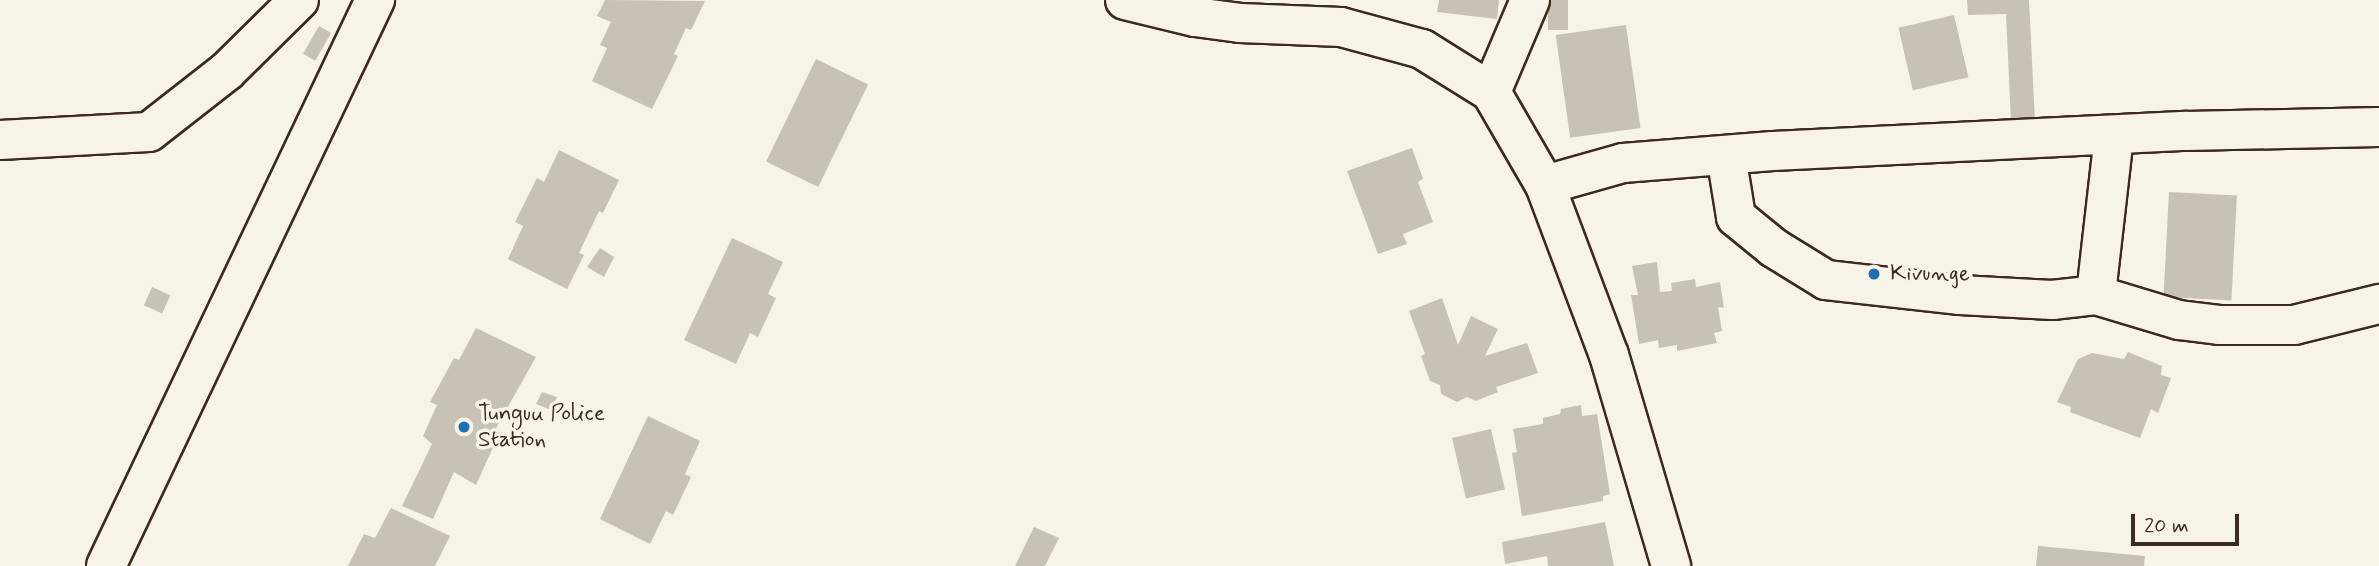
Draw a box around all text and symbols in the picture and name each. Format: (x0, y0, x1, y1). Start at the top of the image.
place label: Kivunge (1890, 260, 1970, 288)
marker: Kivunge (1864, 264, 1884, 284)
place label: Tunguu Police Station (478, 400, 605, 454)
marker: Tunguu Police Station (456, 419, 472, 435)
scale bar (2134, 500, 2242, 544)
text: 20 m (2144, 512, 2189, 540)

